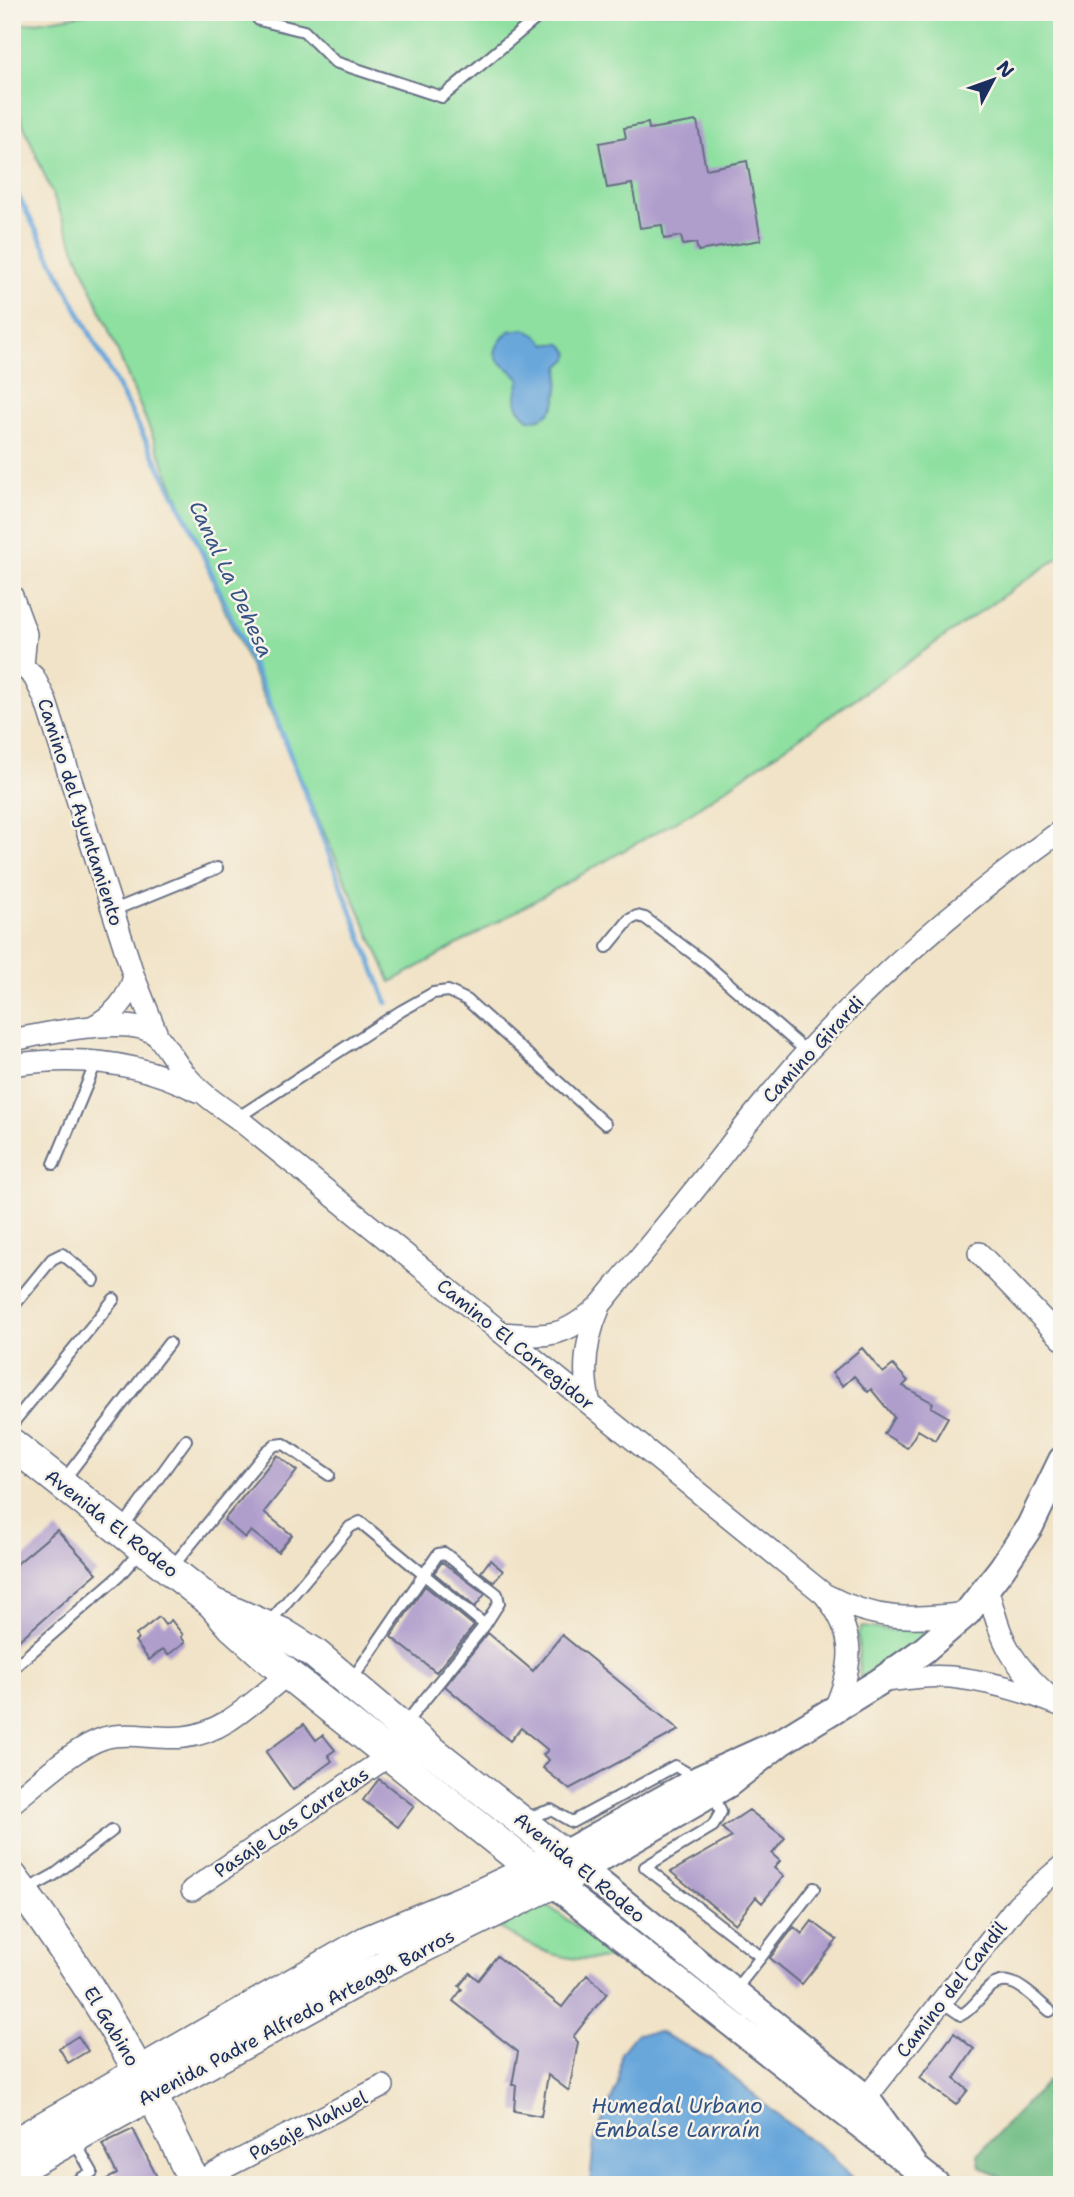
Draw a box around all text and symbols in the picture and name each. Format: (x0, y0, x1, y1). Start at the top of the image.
north arrow (958, 46, 1028, 116)
text: N (991, 55, 1020, 83)
water label: Canal La Dehesa (182, 496, 280, 662)
street label: Camino del Ayuntamiento (32, 695, 129, 929)
street label: Camino Girardi (757, 990, 870, 1108)
street label: Camino El Corregidor (432, 1273, 600, 1416)
street label: Avenida El Rodeo (40, 1463, 183, 1583)
street label: Pasaje Las Carretas (209, 1761, 374, 1884)
street label: Avenida El Rodeo (509, 1806, 651, 1928)
street label: Camino del Candil (890, 1916, 1013, 2063)
street label: Avenida Padre Alfredo Arteaga Barros (134, 1923, 459, 2112)
street label: El Gabino (78, 1982, 145, 2071)
street label: Pasaje Nahuel (245, 2085, 372, 2166)
water label: Humedal Urbano Embalse Larraín (591, 2092, 763, 2144)

